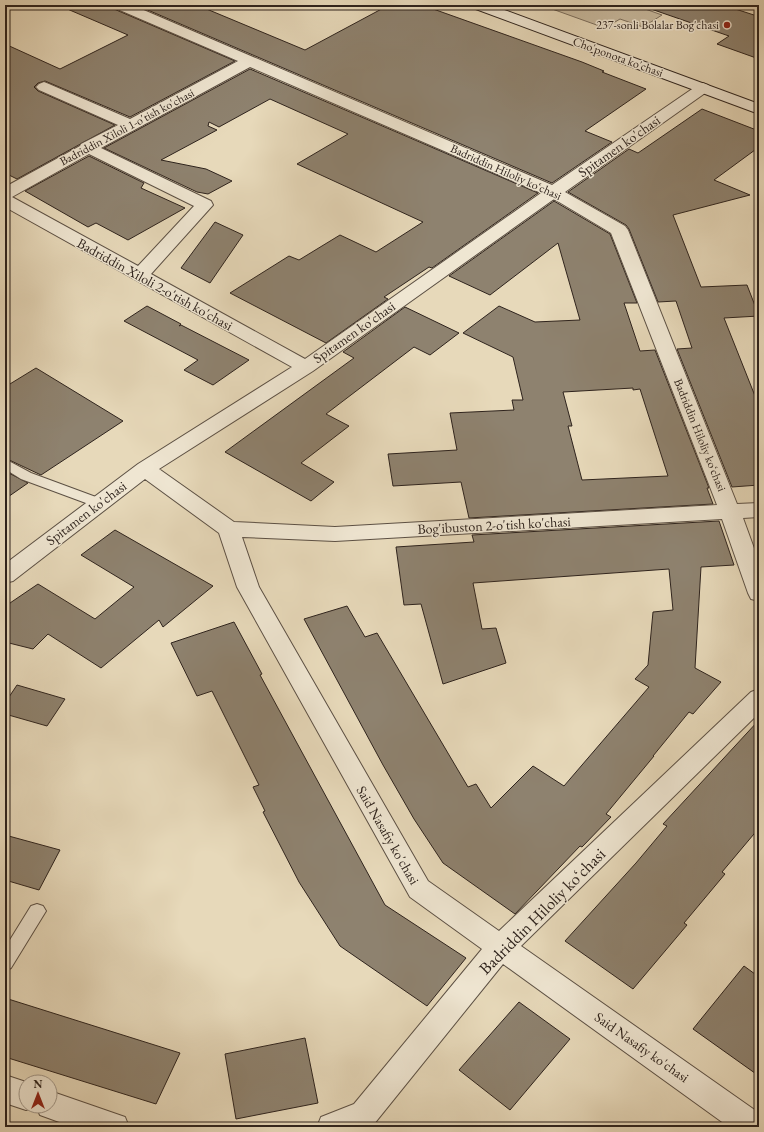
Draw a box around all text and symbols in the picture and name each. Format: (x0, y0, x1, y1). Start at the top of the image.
place label: 237-sonli Bolalar Bog'chasi (596, 17, 719, 33)
marker: 237-sonli Bolalar Bog'chasi (722, 20, 732, 30)
street label: Cho'ponota ko'chasi (571, 33, 665, 81)
street label: Badriddin Xiloli 1-o'tish ko'chasi (57, 85, 197, 169)
street label: Spitamen ko'chasi (574, 111, 664, 181)
street label: Badriddin Hiloliy koʻchasi (448, 140, 564, 204)
street label: Badriddin Xiloli 2-o'tish ko'chasi (74, 234, 236, 335)
street label: Spitamen ko'chasi (309, 297, 399, 367)
street label: Badriddin Hiloliy koʻchasi (670, 376, 730, 494)
street label: Spitamen ko'chasi (42, 476, 130, 549)
street label: Bog'ibuston 2-o'tish ko'chasi (417, 512, 572, 538)
street label: Said Nasafiy ko'chasi (352, 782, 424, 888)
street label: Badriddin Hiloliy koʻchasi (474, 843, 610, 979)
street label: Said Nasafiy ko'chasi (591, 1008, 693, 1087)
north arrow (18, 1074, 58, 1114)
text: N (34, 1077, 43, 1091)

